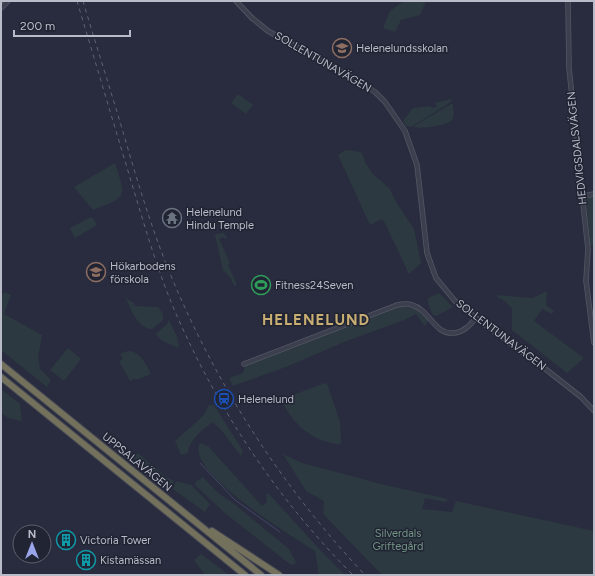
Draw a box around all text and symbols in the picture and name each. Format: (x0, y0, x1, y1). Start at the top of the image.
scale bar (14, 12, 130, 38)
text: 200 m (20, 19, 55, 33)
street label: SOLLENTUNAVÄGEN (272, 29, 374, 95)
school or university icon: Helenelundsskolan (331, 37, 353, 59)
place label: Helenelundsskolan (356, 42, 448, 55)
street label: HEDVIGSDALSVÄGEN (565, 91, 589, 205)
place label: Helenelund Hindu Temple (186, 206, 254, 232)
temple icon: Helenelund Hindu Temple (161, 207, 183, 229)
place label: Hökarbodens förskola (110, 260, 176, 286)
school or university icon: Hökarbodens förskola (85, 261, 107, 283)
sports icon: Fitness24Seven (250, 274, 272, 296)
place label: Fitness24Seven (275, 279, 353, 292)
street label: SOLLENTUNAVÄGEN (453, 297, 549, 373)
district label: HELENELUND (262, 311, 370, 329)
station icon: Helenelund (213, 388, 235, 410)
place label: Helenelund (238, 393, 294, 406)
street label: UPPSALAVÄGEN (100, 430, 174, 494)
north arrow (12, 524, 52, 564)
park label: Silverdals Griftegård (372, 527, 424, 553)
text: N (28, 528, 36, 541)
building icon: Victoria Tower (55, 529, 77, 551)
place label: Victoria Tower (80, 534, 151, 547)
building icon: Kistamässan (75, 549, 97, 571)
place label: Kistamässan (100, 554, 161, 567)

